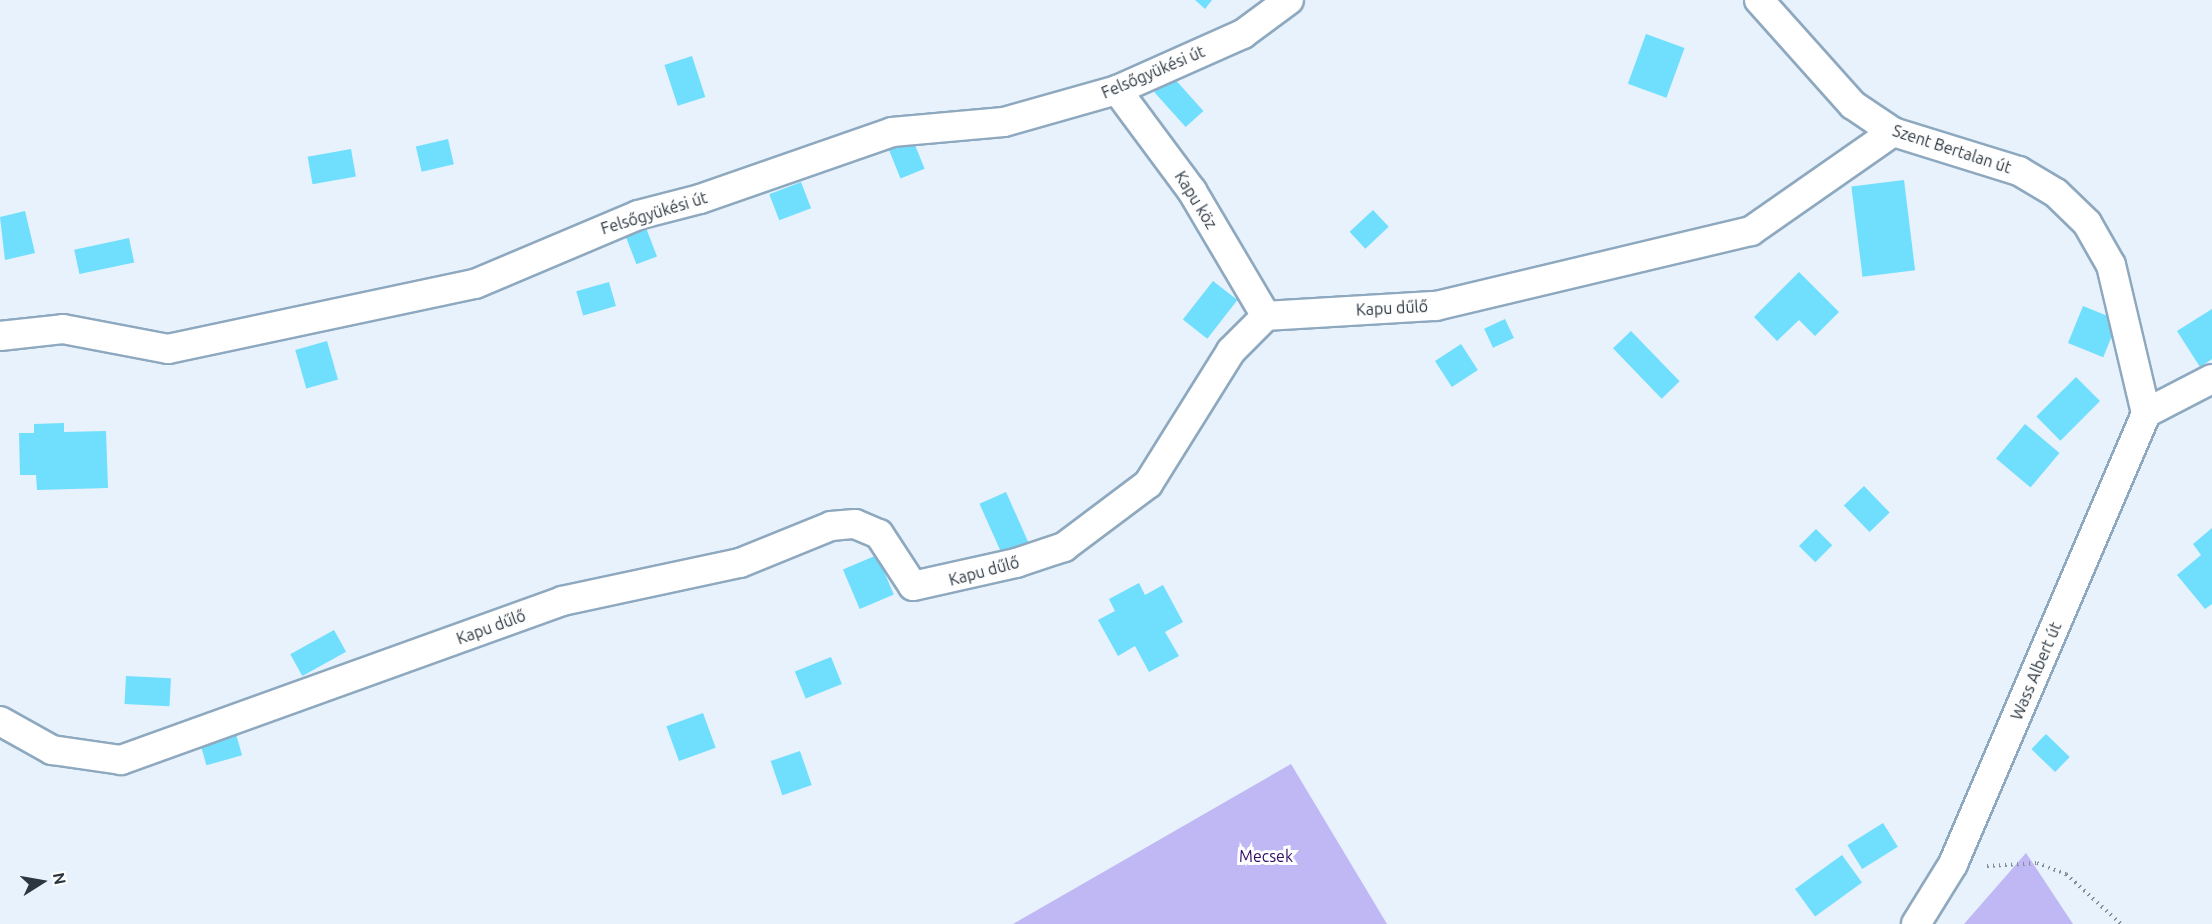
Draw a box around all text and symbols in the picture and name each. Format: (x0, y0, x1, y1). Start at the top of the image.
street label: Felsőgyükési út (1098, 42, 1208, 102)
street label: Szent Bertalan út (1890, 121, 2014, 177)
street label: Kapu köz (1171, 168, 1221, 232)
street label: Felsőgyükési út (598, 188, 710, 238)
street label: Kapu dűlő (1355, 297, 1429, 319)
street label: Kapu dűlő (947, 552, 1021, 590)
street label: Kapu dűlő (454, 606, 528, 648)
street label: Wass Albert út (2007, 619, 2065, 723)
park label: Mecsek (1239, 846, 1293, 866)
north arrow (12, 852, 72, 912)
text: N (50, 871, 70, 886)

